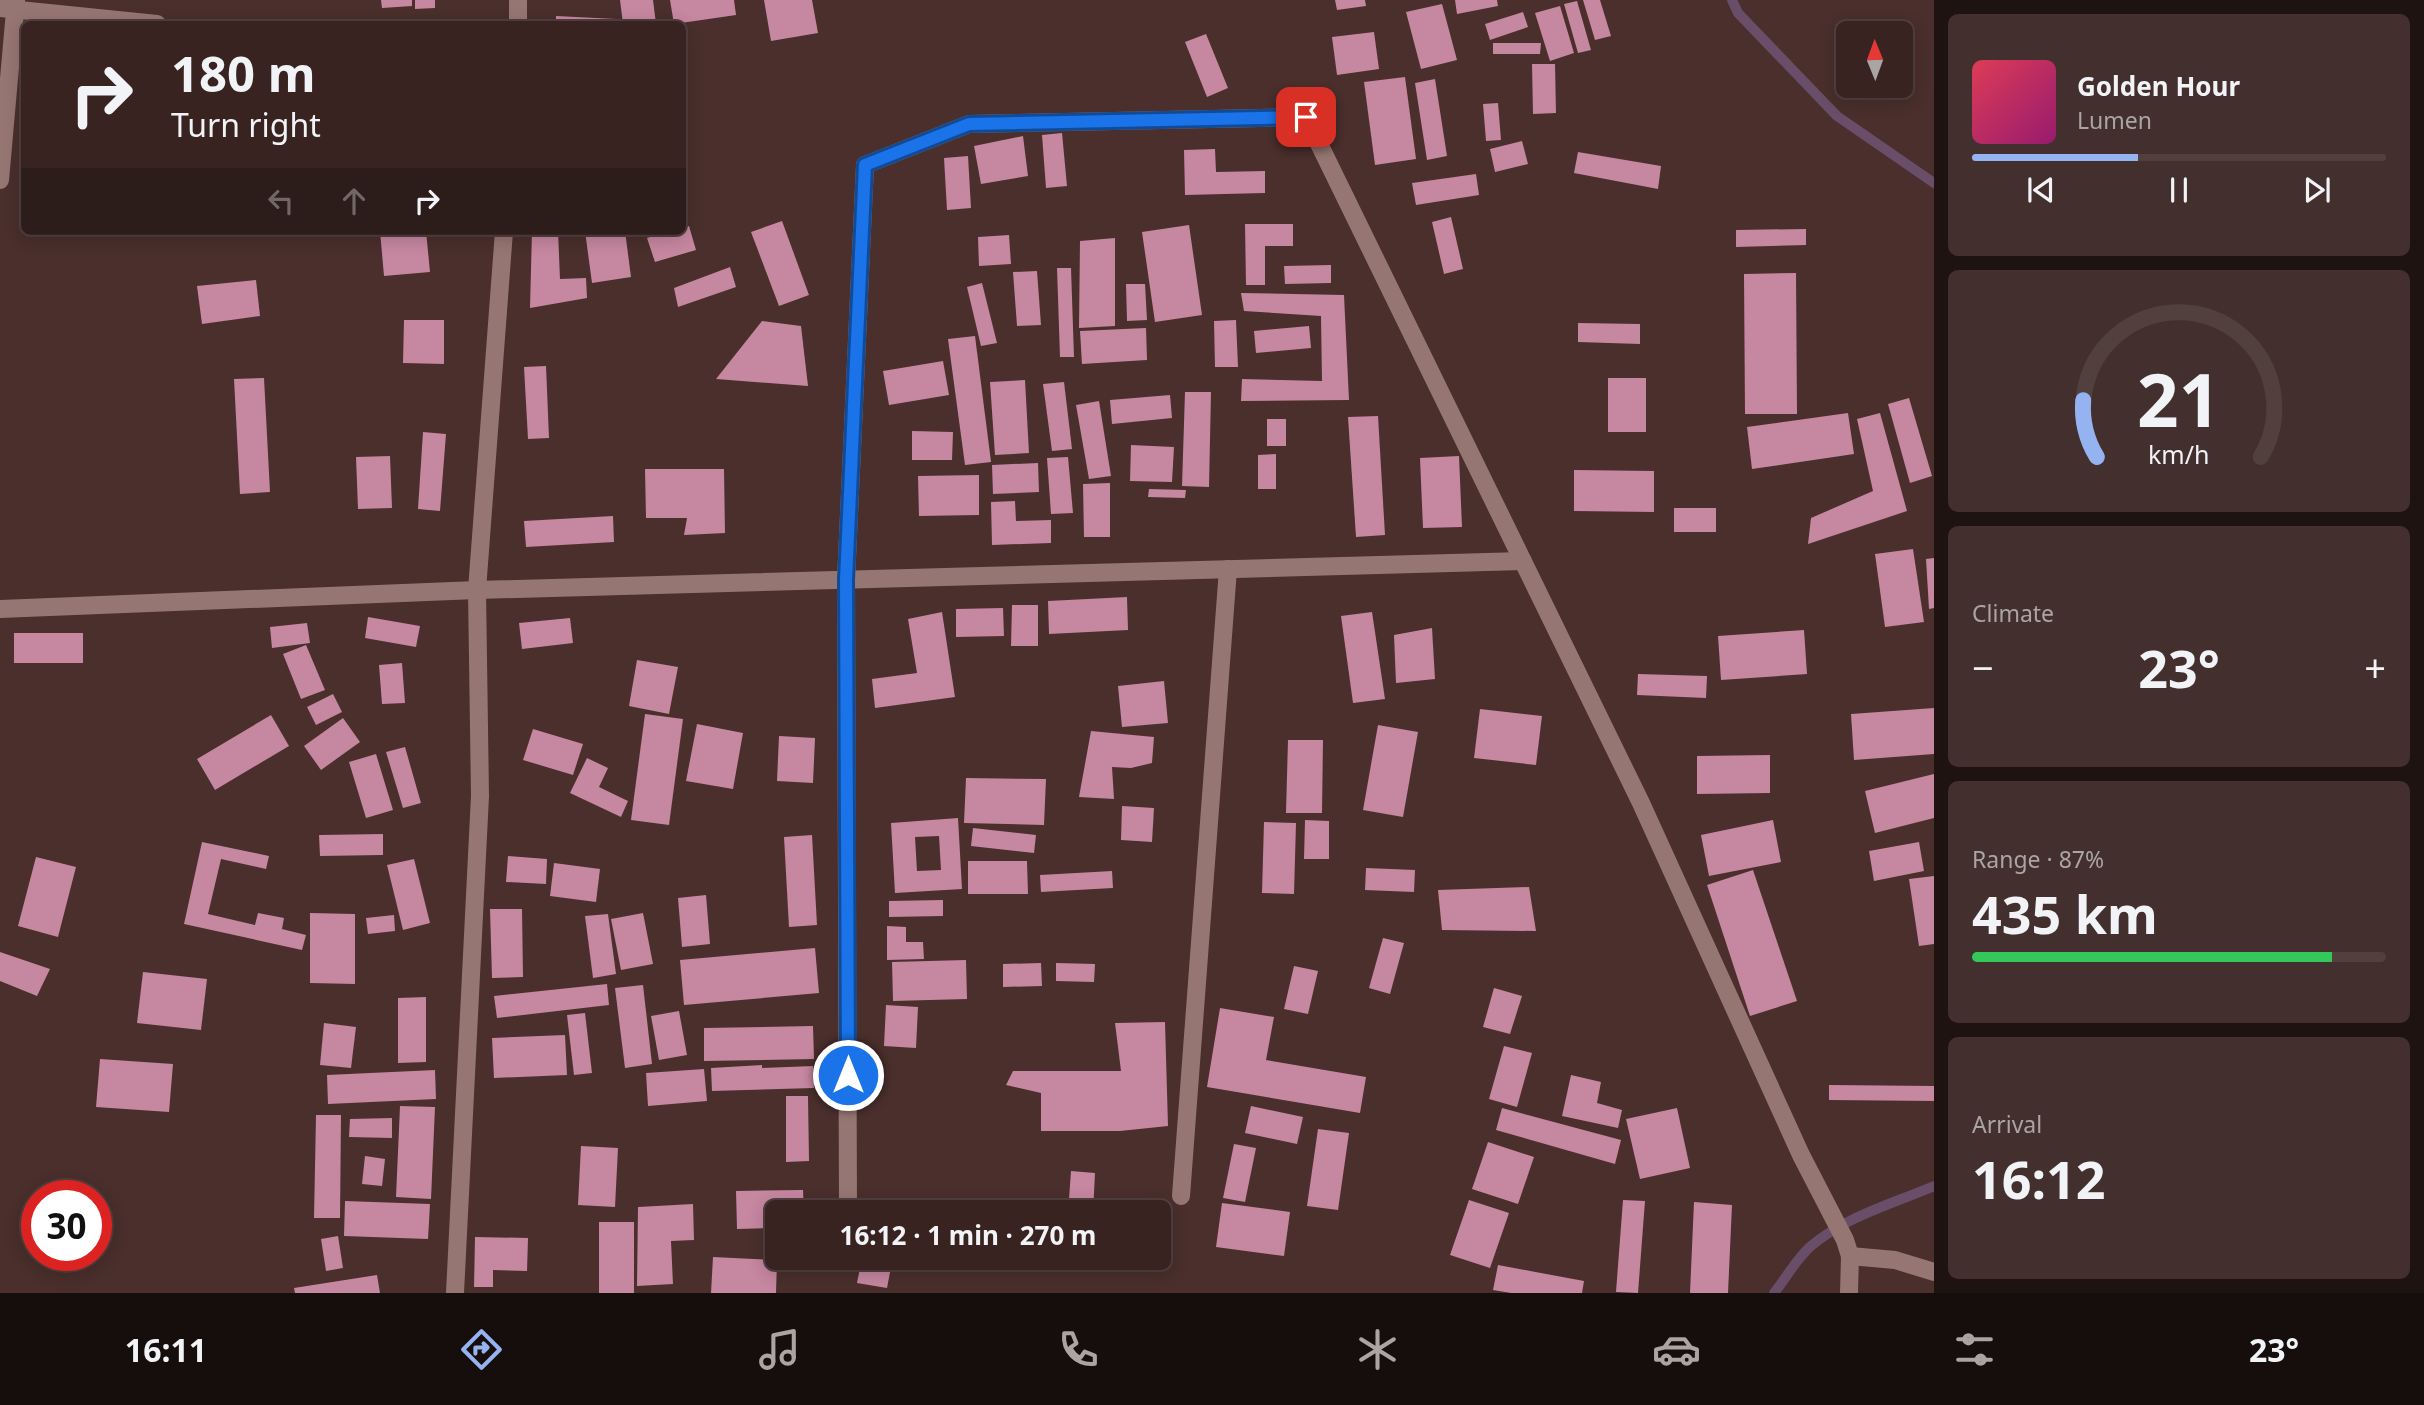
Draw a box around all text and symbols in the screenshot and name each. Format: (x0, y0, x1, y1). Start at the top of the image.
north arrow (1836, 21, 1913, 98)
map controls (1836, 21, 1913, 98)
text: 180 m (171, 40, 316, 106)
icon: right (56, 49, 147, 140)
text: Golden Hour (2077, 68, 2240, 104)
pin (1276, 87, 1336, 147)
icon: arrive (1287, 98, 1325, 136)
text: Turn right (171, 103, 321, 146)
text: Lumen (2077, 104, 2152, 136)
icon: previous (2022, 171, 2060, 209)
icon: pause (2160, 171, 2198, 209)
icon: next (2298, 171, 2336, 209)
icon: left (262, 182, 300, 220)
icon: ahead (335, 182, 373, 220)
icon: right (408, 182, 446, 220)
text: 21 (2137, 349, 2221, 448)
text: km/h (2148, 436, 2210, 470)
text: Climate (1972, 597, 2054, 629)
text: 23° (2138, 632, 2220, 703)
text: − (1972, 641, 1994, 693)
text: + (2364, 641, 2386, 693)
text: Range · 87% (1972, 843, 2104, 875)
text: 435 km (1972, 878, 2158, 949)
position arrow (811, 1038, 885, 1112)
text: Arrival (1972, 1108, 2042, 1140)
text: 16:12 (1972, 1143, 2106, 1214)
speed limit sign: 30 (21, 1180, 112, 1271)
text: 16:12 · 1 min · 270 m (840, 1217, 1096, 1253)
icon: directions (457, 1325, 506, 1374)
icon: music (755, 1325, 804, 1374)
icon: phone (1054, 1325, 1103, 1374)
icon: climate (1353, 1325, 1402, 1374)
icon: car (1652, 1325, 1701, 1374)
icon: filters (1950, 1325, 1999, 1374)
text: 16:11 (125, 1328, 207, 1371)
text: 23° (2249, 1328, 2299, 1371)

